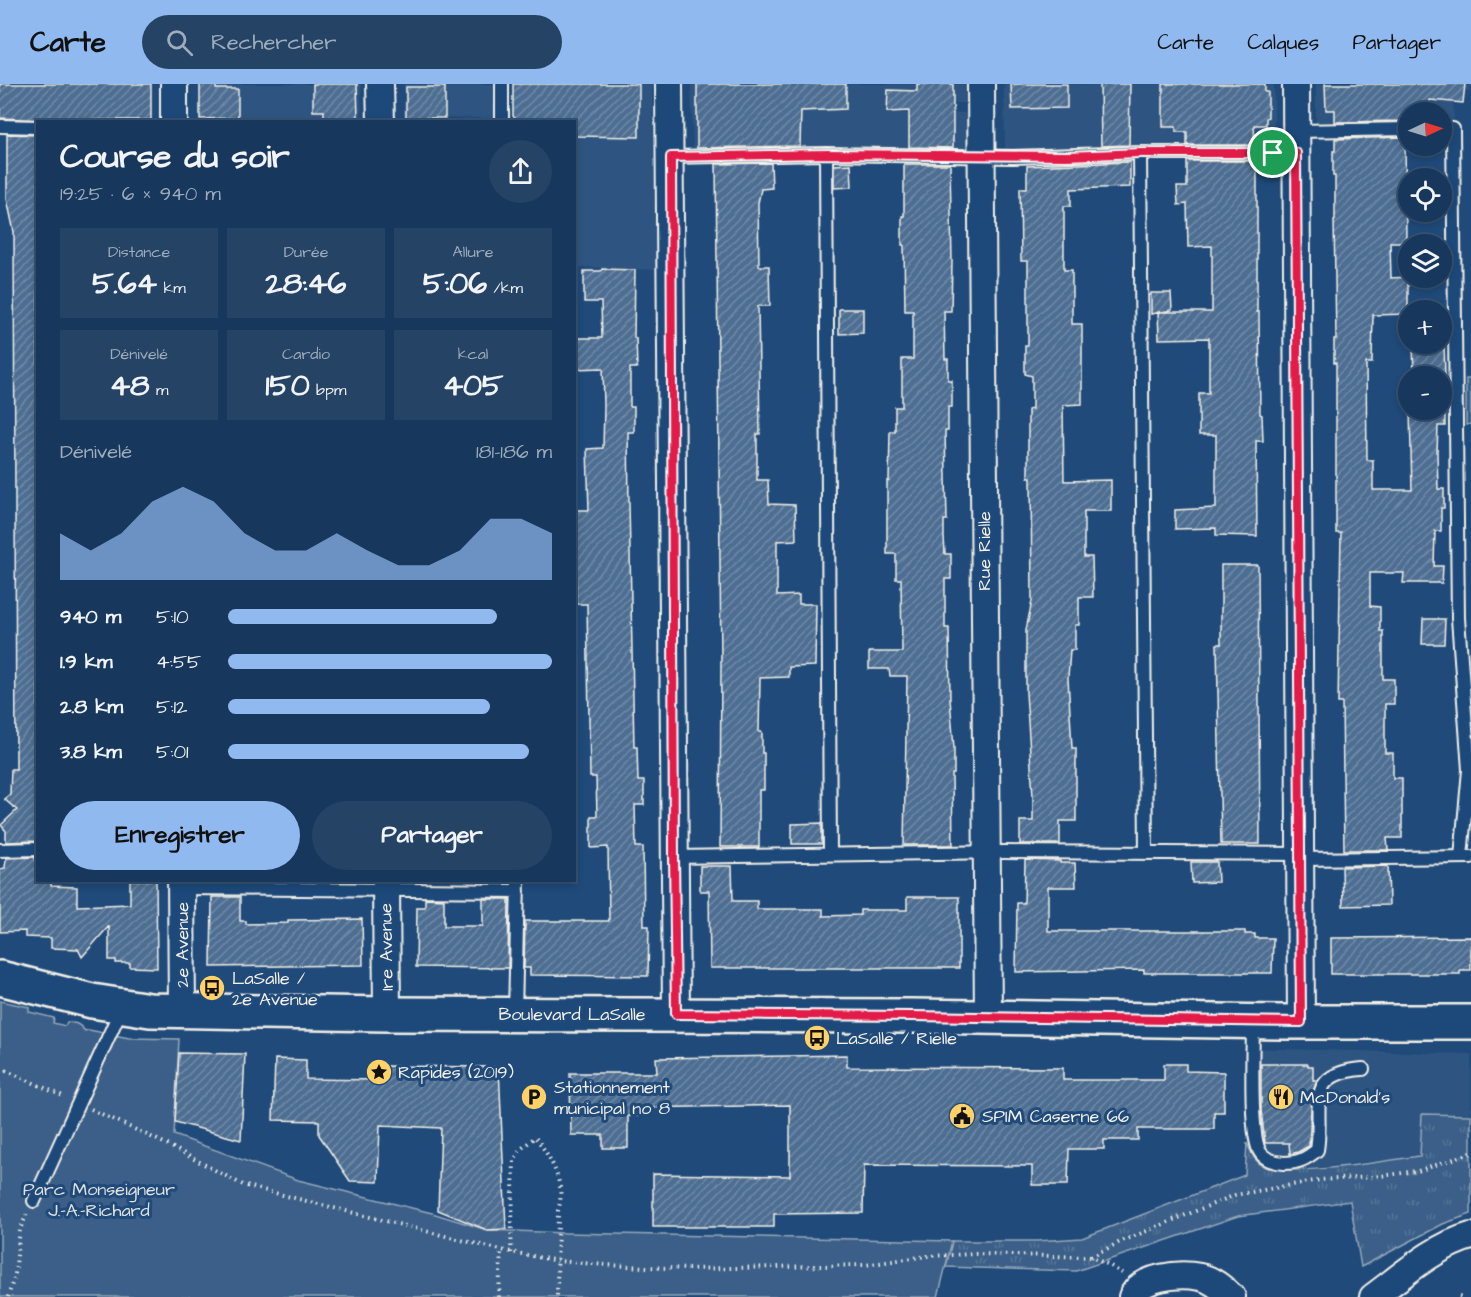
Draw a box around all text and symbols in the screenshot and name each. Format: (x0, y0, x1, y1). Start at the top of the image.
search box (142, 15, 562, 69)
text: Carte (30, 23, 106, 62)
icon: search (163, 26, 196, 59)
text: Rechercher (211, 27, 336, 58)
text: Carte (1157, 28, 1214, 57)
text: Calques (1247, 28, 1319, 57)
text: Partager (1352, 28, 1441, 57)
north arrow (1398, 102, 1452, 156)
map controls (1398, 102, 1452, 420)
pin (1247, 127, 1298, 178)
text: Course du soir (60, 134, 290, 180)
icon: arrive (1256, 136, 1289, 169)
button: share (489, 140, 552, 203)
button: locate (1398, 168, 1452, 222)
text: 19:25 · 6 × 940 m (60, 180, 221, 208)
button: layers (1398, 234, 1452, 288)
text: Distance (108, 241, 170, 263)
text: Durée (284, 241, 328, 263)
text: Allure (453, 241, 493, 263)
text: 5.64 (92, 263, 157, 305)
text: 28:46 (266, 263, 346, 305)
text: 5:06 (423, 263, 487, 305)
text: km (157, 277, 186, 299)
text: /km (487, 277, 523, 299)
button: + (1398, 300, 1452, 354)
text: Dénivelé (110, 343, 168, 365)
text: Cardio (282, 343, 330, 365)
text: kcal (458, 343, 488, 365)
text: 48 (110, 365, 150, 407)
text: 150 (266, 365, 310, 407)
text: 405 (443, 365, 503, 407)
button: − (1398, 366, 1452, 420)
text: m (150, 379, 168, 401)
text: bpm (310, 379, 346, 401)
text: Dénivelé (60, 438, 132, 466)
text: 181–186 m (476, 438, 552, 466)
street label: Rue Rielle (972, 511, 997, 591)
text: 940 m (60, 603, 121, 631)
text: 5:10 (156, 603, 189, 631)
text: 1.9 km (60, 648, 113, 676)
text: 4:55 (156, 648, 201, 676)
text: 2.8 km (60, 693, 123, 721)
text: 5:12 (156, 693, 188, 721)
text: 3.8 km (60, 738, 122, 766)
text: 5:01 (156, 738, 189, 766)
button: Enregistrer (60, 801, 300, 870)
button: Partager (312, 801, 552, 870)
street label: 2e Avenue (170, 902, 195, 988)
street label: 1re Avenue (373, 903, 400, 991)
place label: LaSalle / 2e Avenue (232, 966, 318, 1012)
bus stop icon: LaSalle / 2e Avenue (197, 973, 227, 1003)
street label: Boulevard LaSalle (498, 1002, 646, 1027)
bus stop icon: LaSalle / Rielle (802, 1023, 832, 1053)
place label: LaSalle / Rielle (836, 1026, 957, 1051)
place icon: Rapides (2019) (364, 1057, 394, 1087)
place label: Rapides (2019) (398, 1060, 514, 1085)
place label: Stationnement municipal no 8 (554, 1075, 671, 1121)
parking icon: Stationnement municipal no 8 (519, 1082, 549, 1112)
restaurant icon: McDonald's (1266, 1082, 1296, 1112)
place label: McDonald's (1300, 1085, 1390, 1110)
public building icon: SPIM Caserne 66 (947, 1101, 977, 1131)
place label: SPIM Caserne 66 (982, 1104, 1129, 1129)
park label: Parc Monseigneur J.-A.-Richard (23, 1177, 175, 1223)

